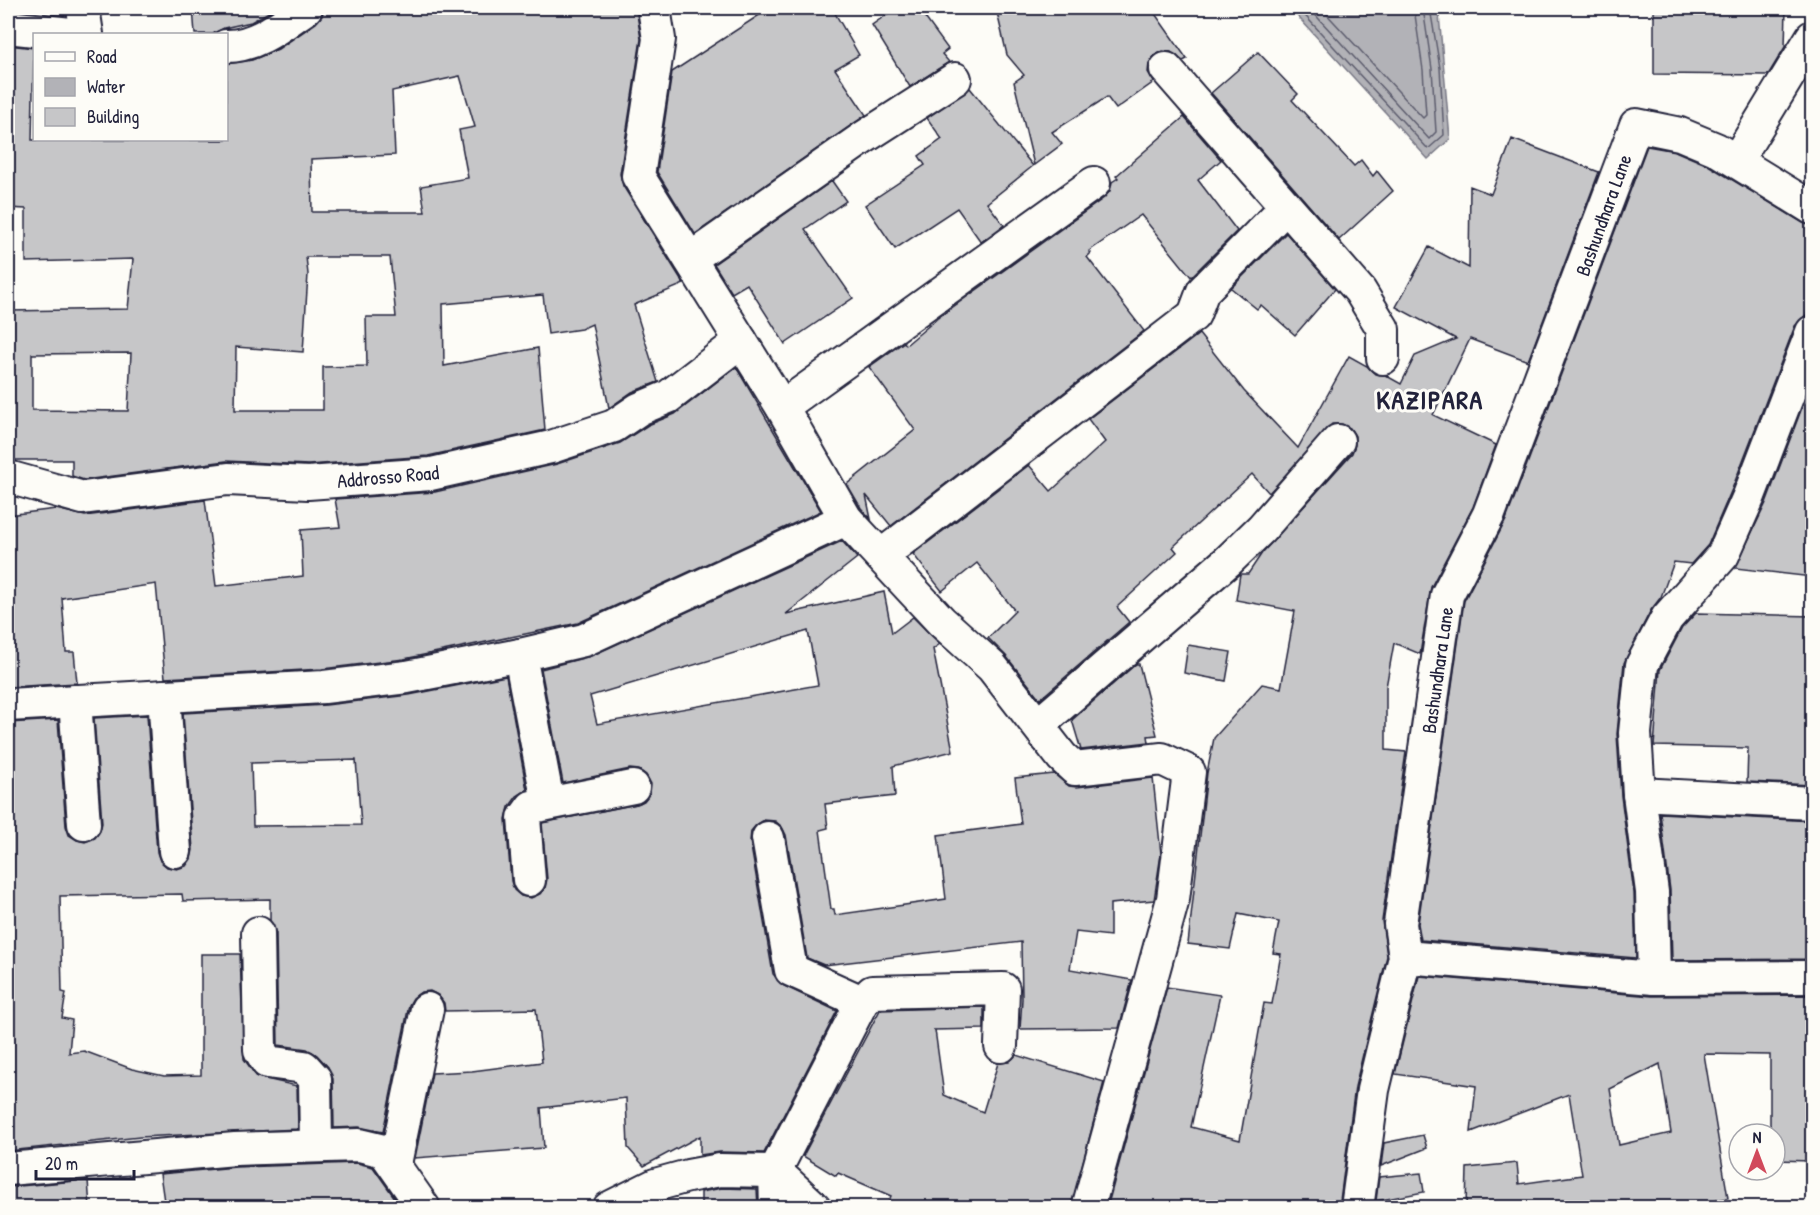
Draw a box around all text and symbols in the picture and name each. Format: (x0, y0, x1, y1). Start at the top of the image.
legend (33, 33, 228, 141)
text: Road (87, 44, 117, 69)
text: Water (87, 74, 125, 99)
text: Building (87, 104, 139, 129)
street label: Bashundhara Lane (1568, 150, 1638, 280)
district label: KAZIPARA (1376, 382, 1484, 417)
street label: Addrosso Road (336, 458, 440, 494)
street label: Bashundhara Lane (1415, 605, 1459, 735)
north arrow (1727, 1122, 1787, 1182)
text: N (1753, 1126, 1762, 1148)
scale bar (36, 1143, 134, 1181)
text: 20 m (45, 1151, 78, 1176)

